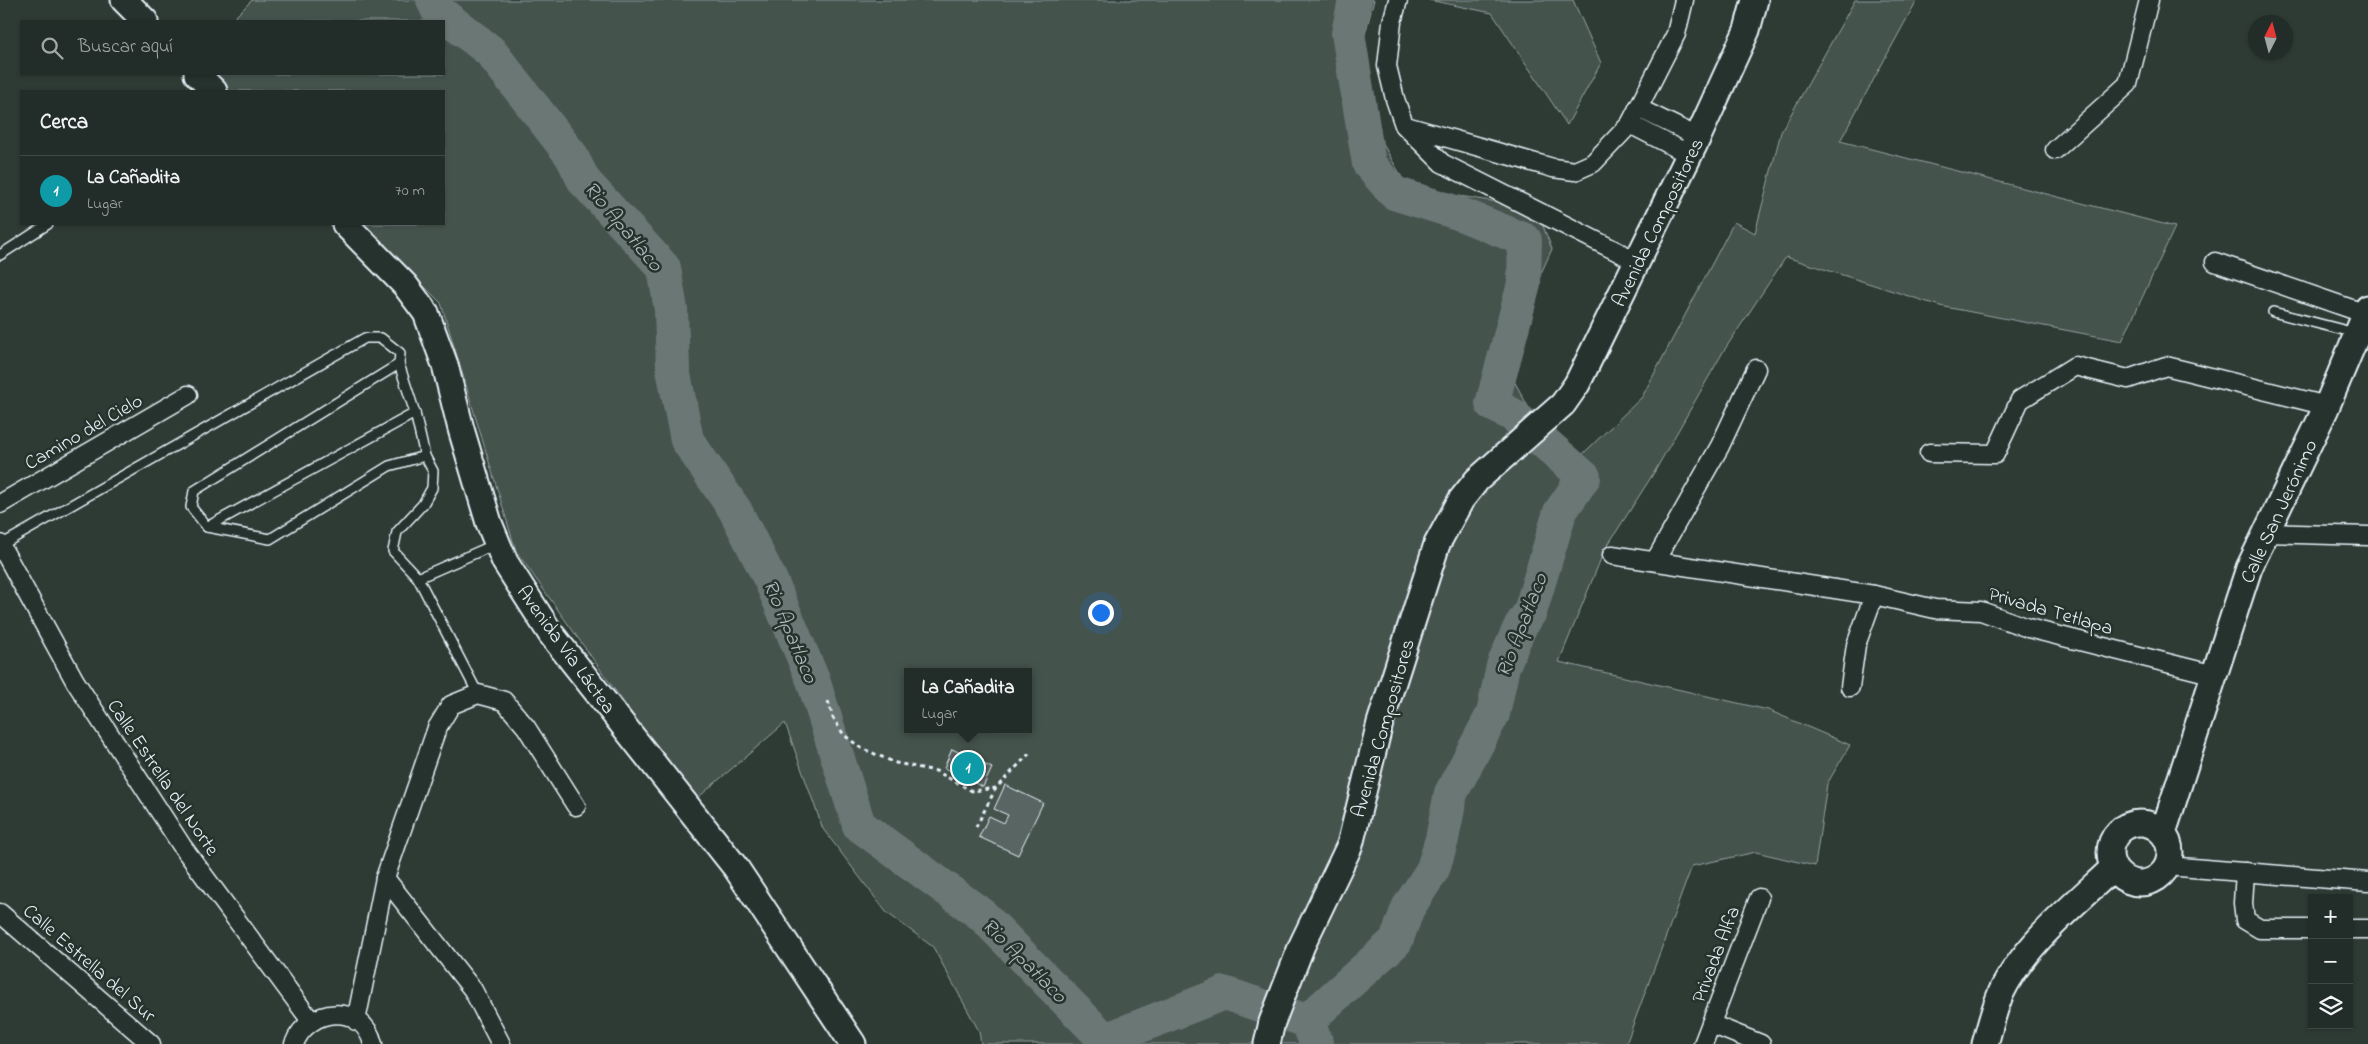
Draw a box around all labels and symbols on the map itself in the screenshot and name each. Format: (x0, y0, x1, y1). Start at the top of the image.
north arrow (2248, 15, 2293, 60)
street label: Avenida Compositores (1606, 134, 1713, 312)
water label: Rio Apatlaco (576, 176, 670, 280)
street label: Camino del Cielo (20, 388, 149, 479)
street label: Calle San Jerónimo (2234, 435, 2326, 589)
water label: Rio Apatlaco (1489, 568, 1557, 682)
water label: Rio Apatlaco (754, 576, 825, 689)
street label: Avenida Vía Láctea (508, 580, 622, 721)
street label: Privada Tetlapa (1984, 581, 2116, 644)
your location (1088, 600, 1114, 626)
street label: Avenida Compositores (1345, 636, 1424, 821)
street label: Calle Estrella del Norte (99, 694, 225, 863)
pin: 1 (952, 749, 984, 787)
street label: Calle Estrella del Sur (15, 898, 162, 1031)
street label: Privada Alfa (1686, 902, 1749, 1007)
water label: Rio Apatlaco (974, 912, 1074, 1011)

